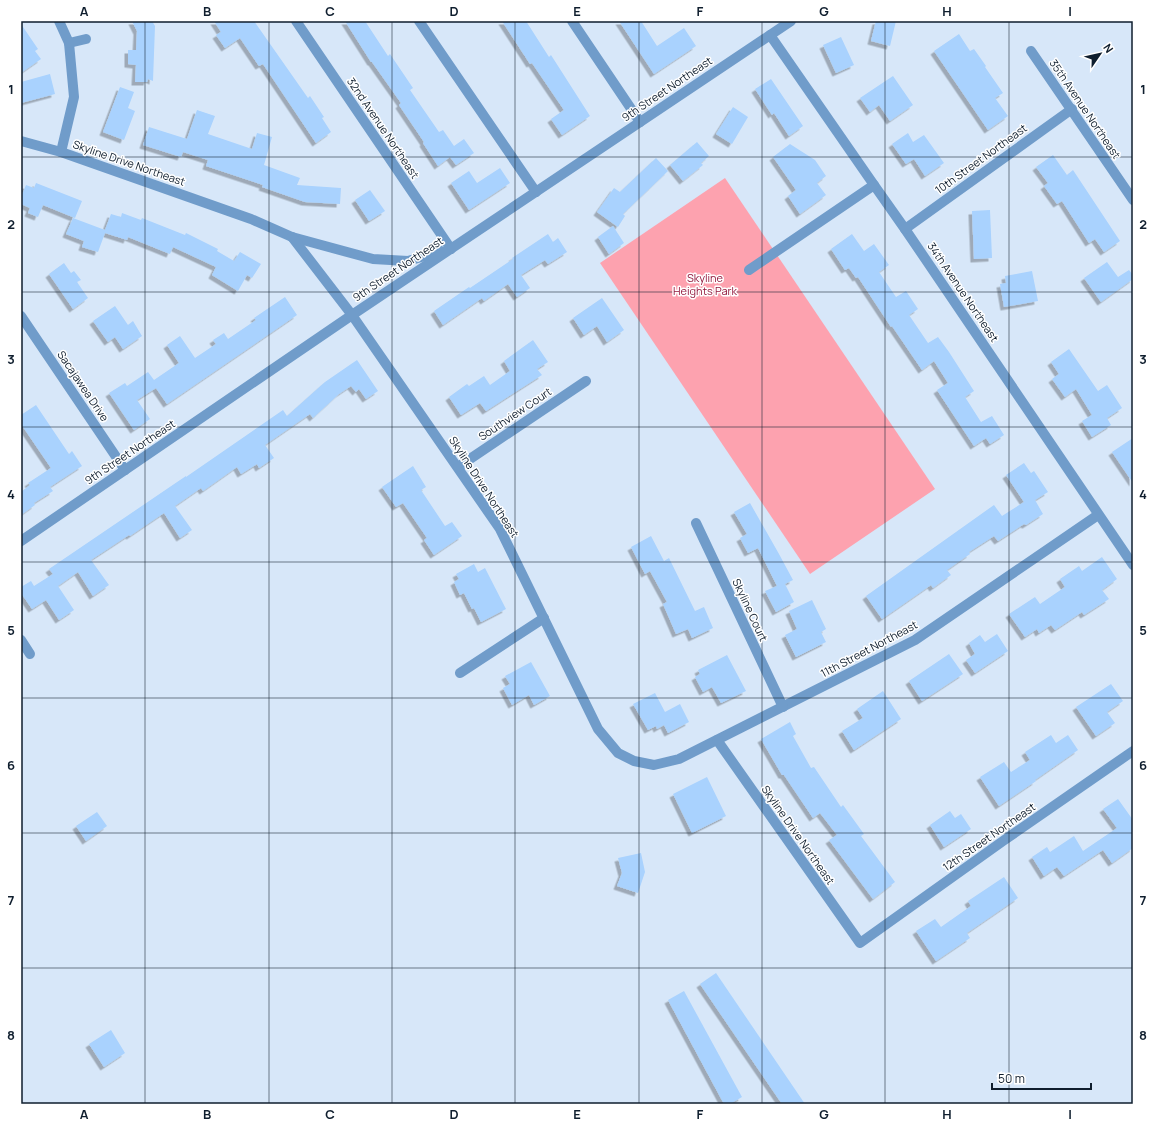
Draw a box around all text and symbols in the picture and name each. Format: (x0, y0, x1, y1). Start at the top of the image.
text: A (80, 2, 89, 20)
text: B (203, 2, 211, 20)
text: C (325, 2, 335, 20)
text: D (449, 2, 459, 20)
text: E (573, 2, 581, 20)
text: F (697, 2, 704, 20)
text: G (819, 2, 829, 20)
text: H (942, 2, 952, 20)
text: I (1068, 2, 1072, 20)
north arrow (1080, 34, 1120, 74)
text: N (1100, 41, 1117, 56)
street label: 9th Street Northeast (619, 53, 715, 124)
street label: 35th Avenue Northeast (1046, 56, 1124, 161)
street label: 32nd Avenue Northeast (344, 74, 423, 181)
text: 1 (8, 80, 14, 98)
text: 1 (1140, 80, 1146, 98)
street label: 10th Street Northeast (932, 120, 1030, 197)
street label: Skyline Drive Northeast (71, 136, 187, 189)
text: 2 (7, 215, 15, 233)
text: 2 (1139, 215, 1147, 233)
street label: 9th Street Northeast (350, 233, 446, 304)
street label: 34th Avenue Northeast (924, 239, 1002, 344)
park label: Skyline Heights Park (673, 270, 737, 298)
street label: Sacajawea Drive (54, 347, 113, 424)
text: 3 (7, 350, 15, 368)
text: 3 (1139, 350, 1147, 368)
street label: Southview Court (475, 384, 554, 444)
street label: 9th Street Northeast (82, 416, 178, 487)
street label: Skyline Drive Northeast (446, 433, 523, 540)
text: 4 (7, 485, 15, 503)
text: 4 (1139, 485, 1147, 503)
street label: Skyline Court (729, 576, 772, 644)
street label: 11th Street Northeast (818, 617, 920, 680)
text: 5 (7, 621, 15, 639)
text: 5 (1139, 621, 1147, 639)
text: 6 (7, 756, 15, 774)
text: 6 (1139, 756, 1147, 774)
street label: Skyline Drive Northeast (758, 782, 838, 887)
street label: 12th Street Northeast (939, 799, 1038, 874)
text: 7 (8, 891, 15, 909)
text: 7 (1140, 891, 1147, 909)
text: 8 (7, 1026, 15, 1044)
text: 8 (1139, 1026, 1147, 1044)
scale bar (992, 1065, 1091, 1091)
text: 50 m (998, 1070, 1025, 1087)
text: A (80, 1105, 89, 1123)
text: B (203, 1105, 211, 1123)
text: C (325, 1105, 335, 1123)
text: D (449, 1105, 459, 1123)
text: E (573, 1105, 581, 1123)
text: F (697, 1105, 704, 1123)
text: G (819, 1105, 829, 1123)
text: H (942, 1105, 952, 1123)
text: I (1068, 1105, 1072, 1123)

